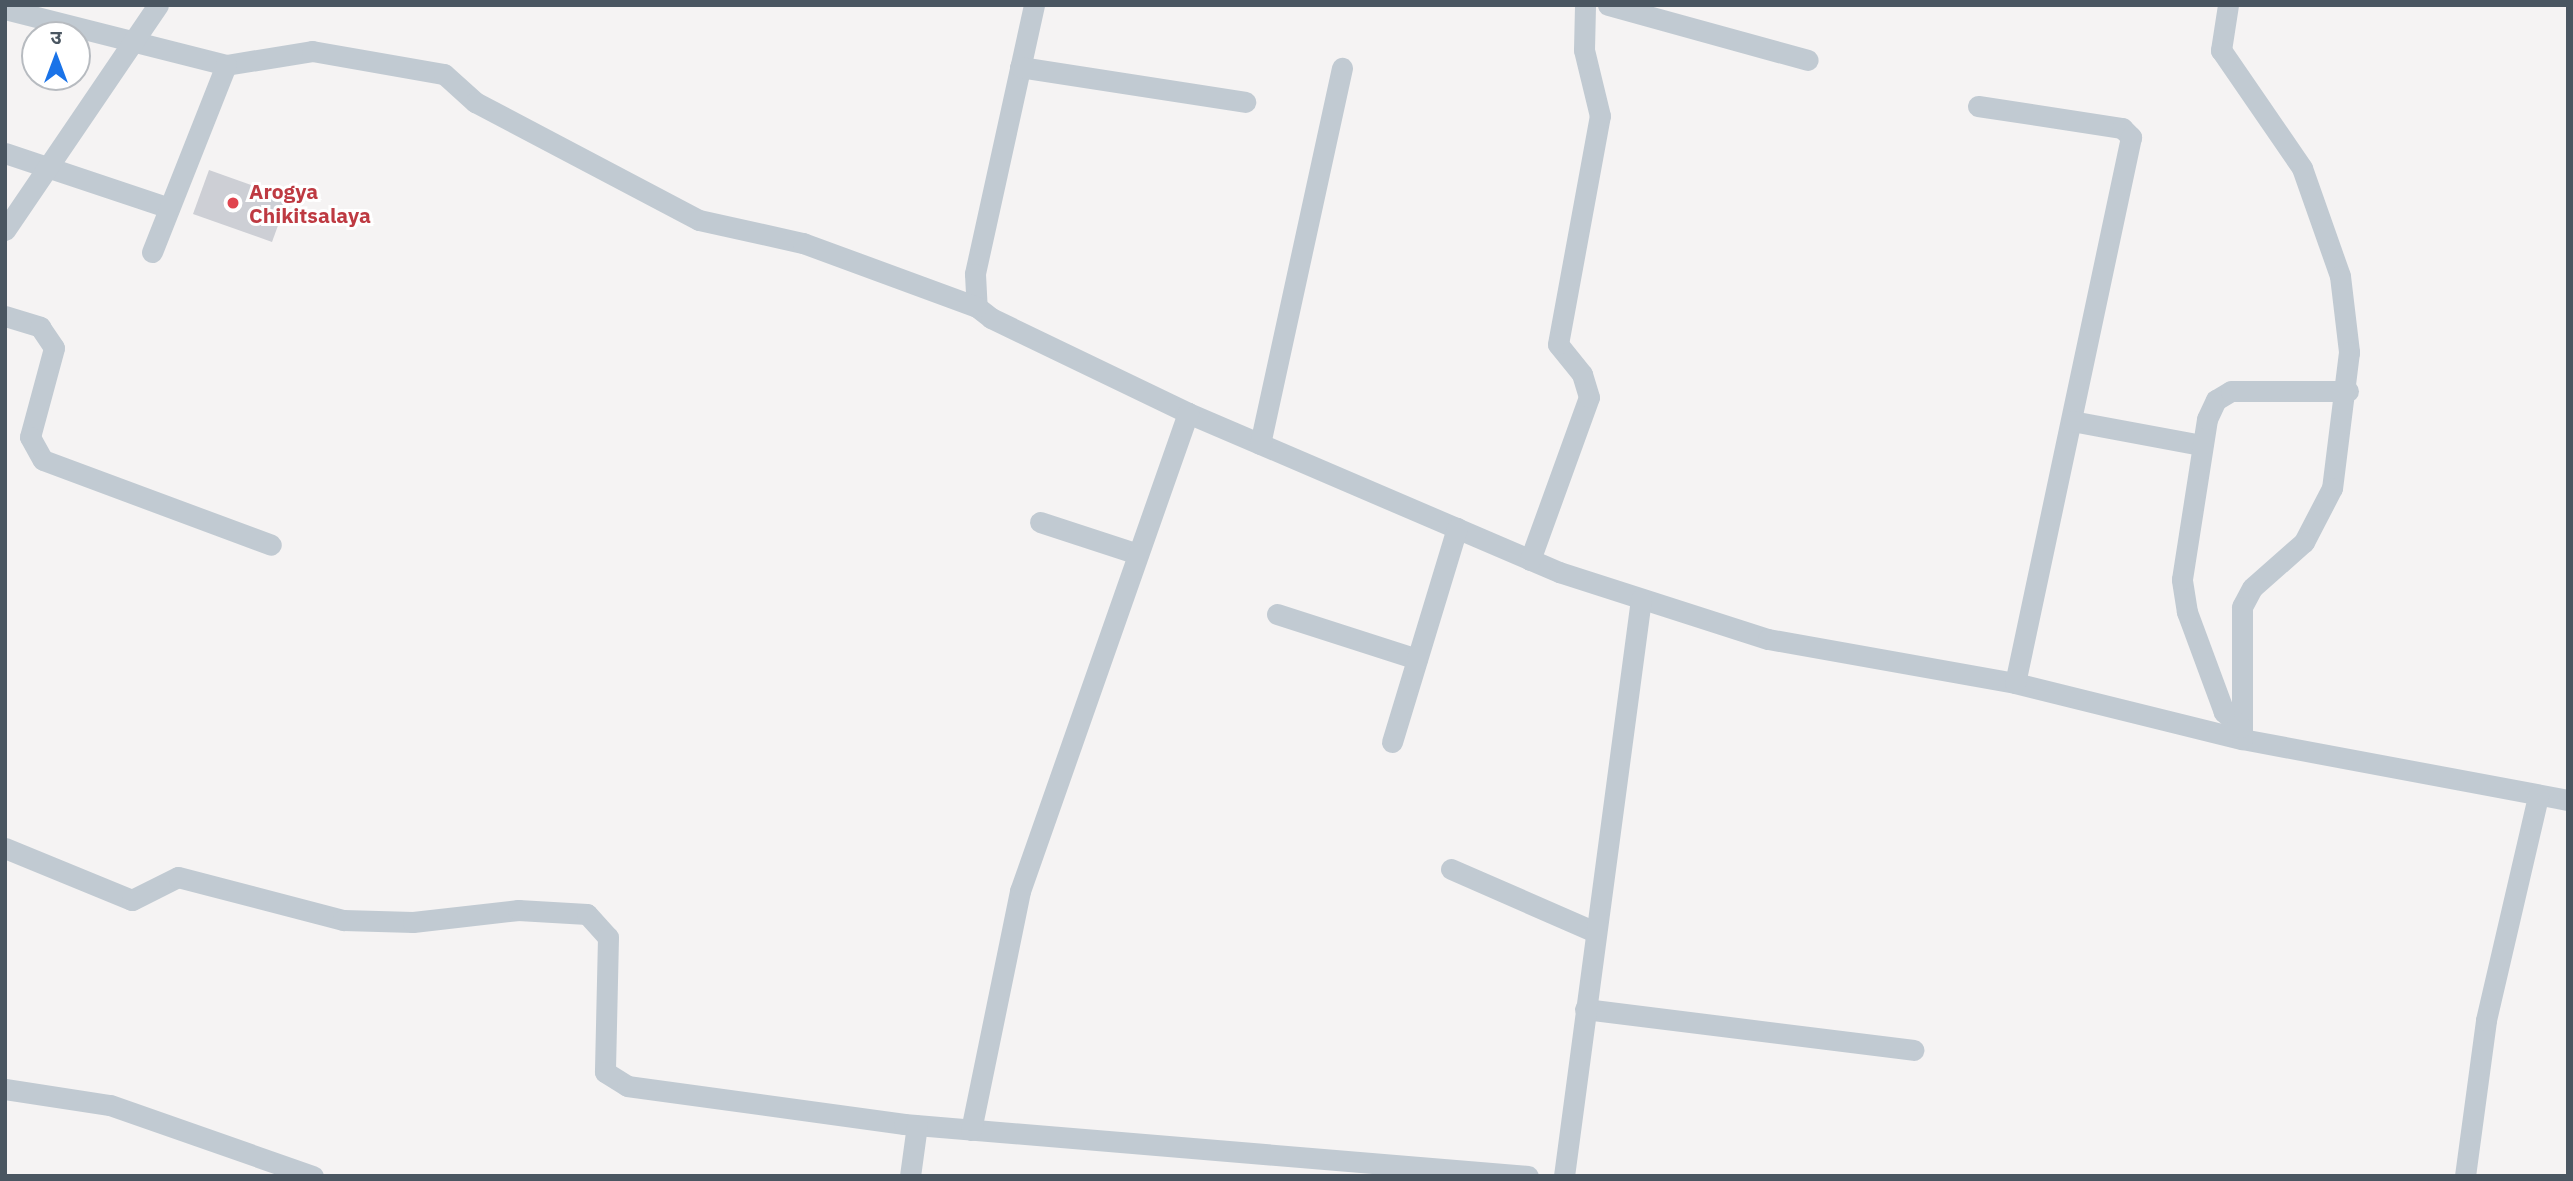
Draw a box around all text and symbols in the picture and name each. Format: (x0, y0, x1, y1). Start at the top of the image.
north arrow (21, 21, 91, 91)
text: उ (50, 25, 62, 49)
place label: Arogya Chikitsalaya (249, 178, 371, 228)
marker: Arogya Chikitsalaya (223, 193, 243, 213)

